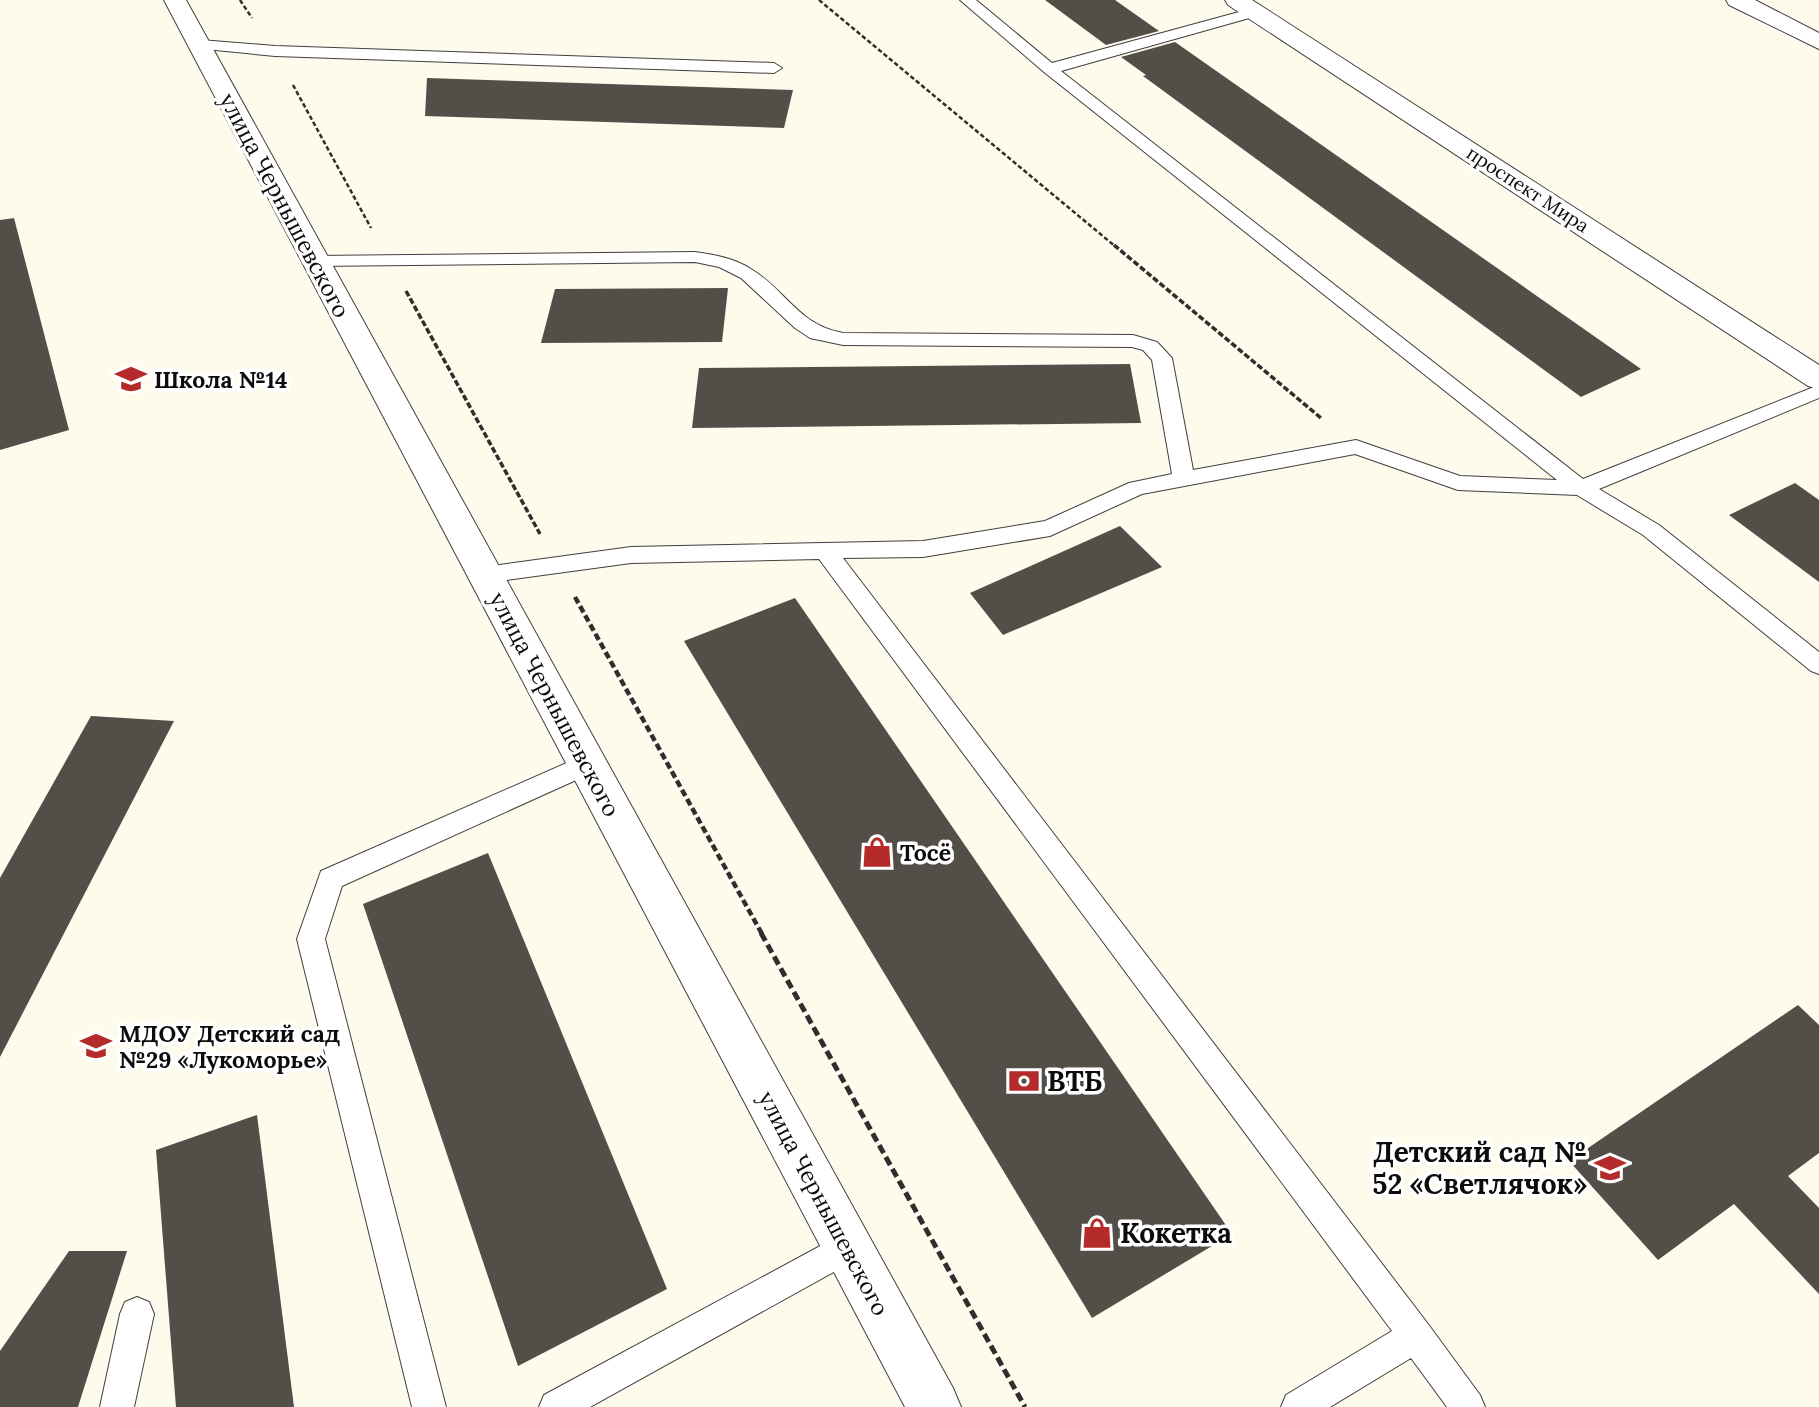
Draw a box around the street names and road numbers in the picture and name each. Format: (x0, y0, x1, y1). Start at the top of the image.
street label: улица Чернышевского (213, 88, 357, 322)
street label: проспект Мира (1462, 140, 1594, 238)
street label: улица Чернышевского (483, 587, 627, 821)
street label: улица Чернышевского (752, 1086, 896, 1320)

